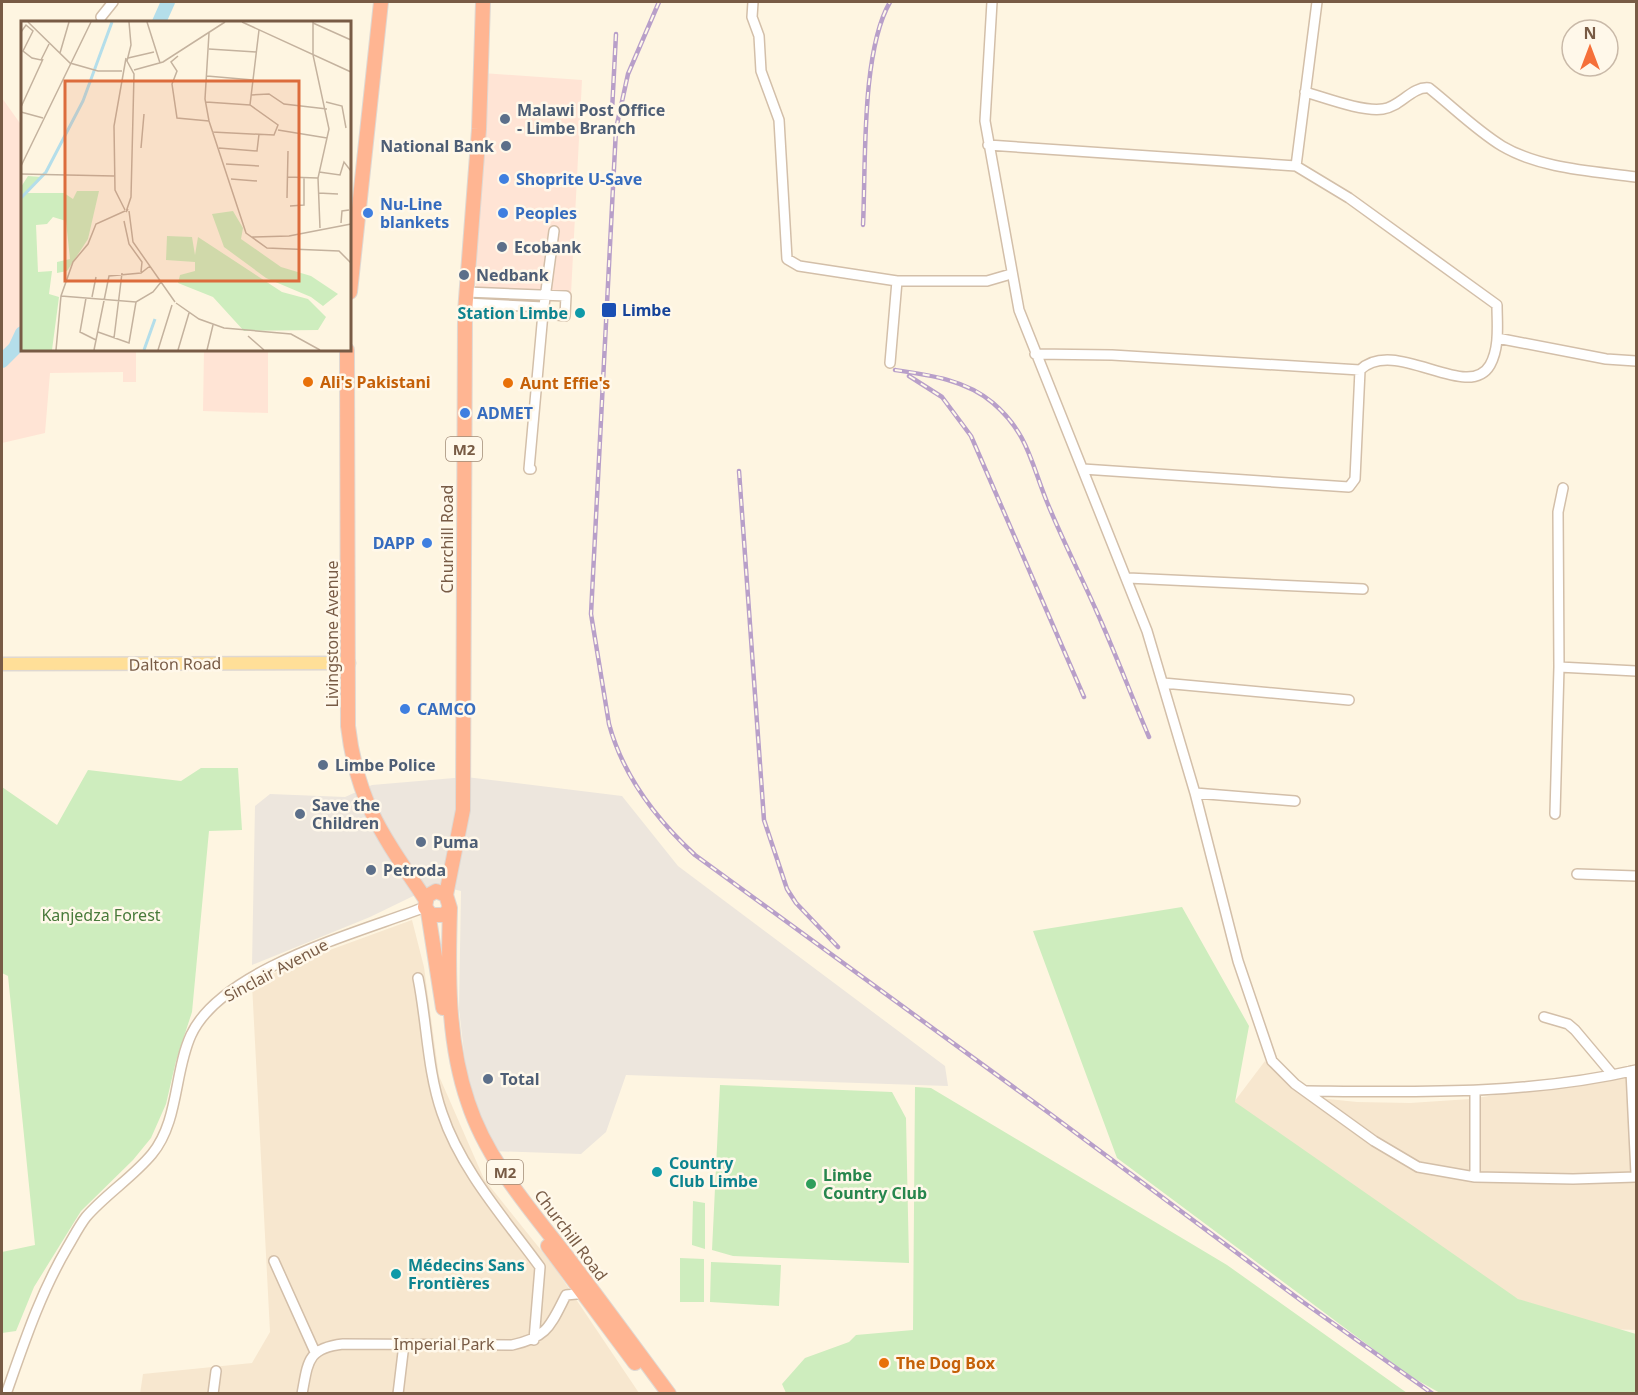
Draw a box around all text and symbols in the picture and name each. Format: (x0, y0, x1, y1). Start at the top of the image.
north arrow (1560, 18, 1620, 78)
inset map (21, 21, 351, 351)
text: N (1583, 22, 1597, 44)
place label: Malawi Post Office - Limbe Branch (517, 99, 665, 139)
marker: Malawi Post Office - Limbe Branch (498, 112, 512, 126)
place label: National Bank (380, 135, 494, 157)
marker: National Bank (499, 139, 513, 153)
place label: Shoprite U-Save (516, 168, 642, 190)
marker: Shoprite U-Save (497, 172, 511, 186)
place label: Nu-Line blankets (380, 193, 449, 233)
place label: Peoples (515, 202, 577, 224)
marker: Nu-Line blankets (361, 206, 375, 220)
marker: Peoples (496, 206, 510, 220)
place label: Ecobank (514, 236, 581, 258)
marker: Ecobank (495, 240, 509, 254)
place label: Nedbank (476, 264, 549, 286)
marker: Nedbank (457, 268, 471, 282)
place label: Limbe (622, 299, 671, 321)
marker: Limbe (600, 301, 618, 319)
place label: Station Limbe (457, 302, 568, 324)
marker: Station Limbe (573, 306, 587, 320)
place label: Ali's Pakistani (320, 371, 431, 393)
place label: Aunt Effie's (520, 372, 610, 394)
marker: Ali's Pakistani (301, 375, 315, 389)
marker: Aunt Effie's (501, 376, 515, 390)
place label: ADMET (477, 402, 533, 424)
marker: ADMET (458, 406, 472, 420)
road number: M2 (446, 437, 482, 461)
street label: Churchill Road (436, 485, 458, 593)
place label: DAPP (373, 532, 415, 554)
marker: DAPP (420, 536, 434, 550)
street label: Livingstone Avenue (321, 561, 343, 707)
street label: Dalton Road (128, 652, 222, 676)
place label: CAMCO (417, 698, 476, 720)
marker: CAMCO (398, 702, 412, 716)
place label: Limbe Police (335, 754, 435, 776)
marker: Limbe Police (316, 758, 330, 772)
place label: Save the Children (312, 794, 380, 834)
marker: Save the Children (293, 807, 307, 821)
place label: Puma (433, 831, 479, 853)
marker: Puma (414, 835, 428, 849)
place label: Petroda (383, 859, 446, 881)
marker: Petroda (364, 863, 378, 877)
park label: Kanjedza Forest (41, 904, 161, 926)
street label: Sinclair Avenue (220, 933, 332, 1007)
place label: Total (500, 1068, 539, 1090)
marker: Total (481, 1072, 495, 1086)
place label: Country Club Limbe (669, 1152, 758, 1192)
road number: M2 (487, 1160, 523, 1184)
place label: Limbe Country Club (823, 1164, 927, 1204)
marker: Country Club Limbe (650, 1165, 664, 1179)
marker: Limbe Country Club (804, 1177, 818, 1191)
street label: Churchill Road (529, 1185, 613, 1285)
place label: Médecins Sans Frontières (408, 1254, 525, 1294)
marker: Médecins Sans Frontières (389, 1267, 403, 1281)
street label: Imperial Park (393, 1333, 495, 1355)
place label: The Dog Box (896, 1352, 996, 1374)
marker: The Dog Box (877, 1356, 891, 1370)

